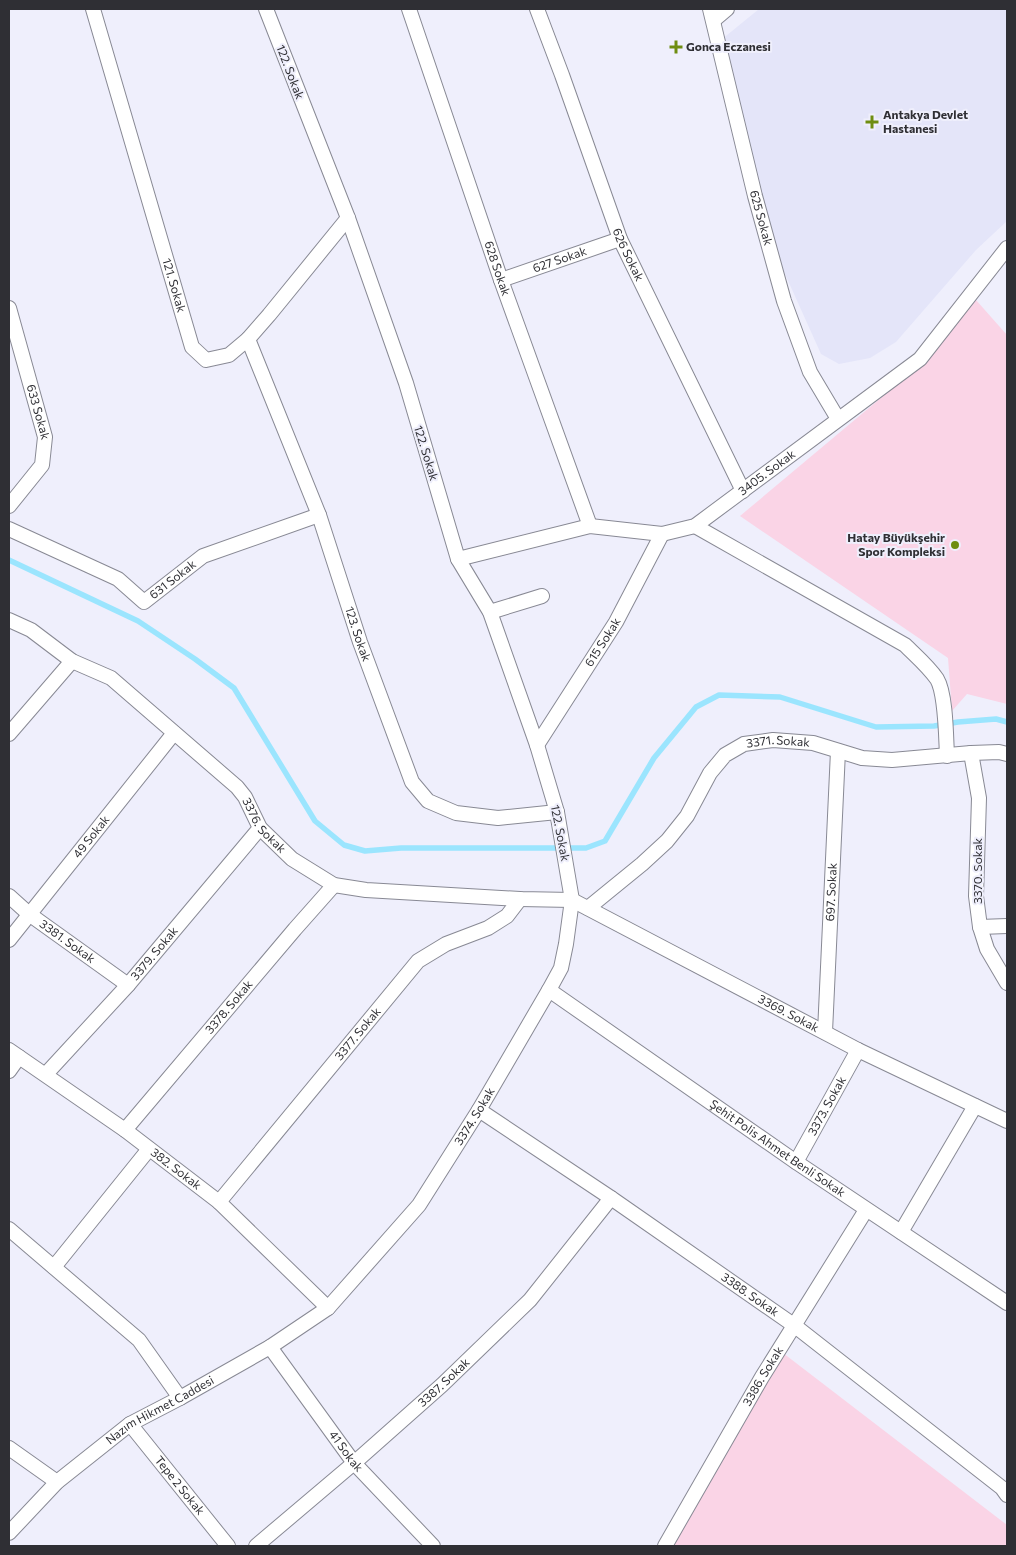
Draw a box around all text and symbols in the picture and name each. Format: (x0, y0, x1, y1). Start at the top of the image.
place label: Gonca Eczanesi (686, 39, 771, 53)
marker: Gonca Eczanesi (670, 41, 682, 53)
street label: 122. Sokak (274, 42, 308, 101)
place label: Antakya Devlet Hastanesi (883, 107, 968, 135)
marker: Antakya Devlet Hastanesi (865, 115, 879, 129)
street label: 625 Sokak (748, 189, 776, 247)
street label: 626 Sokak (611, 226, 648, 283)
street label: 628 Sokak (482, 239, 514, 298)
street label: 627 Sokak (531, 243, 589, 275)
street label: 121. Sokak (160, 256, 190, 314)
street label: 633 Sokak (25, 383, 53, 441)
street label: 122. Sokak (412, 423, 442, 483)
street label: 3405. Sokak (735, 446, 798, 498)
place label: Hatay Büyükşehir Spor Kompleksi (847, 530, 945, 558)
marker: Hatay Büyükşehir Spor Kompleksi (949, 539, 961, 551)
street label: 631 Sokak (146, 556, 198, 601)
street label: 123. Sokak (343, 605, 375, 664)
street label: 615 Sokak (581, 615, 623, 669)
street label: 3371. Sokak (745, 732, 811, 750)
street label: 3376. Sokak (240, 795, 290, 856)
street label: 122. Sokak (549, 803, 573, 863)
street label: 49 Sokak (69, 812, 112, 860)
street label: 3370. Sokak (970, 837, 984, 904)
street label: 697. Sokak (822, 862, 839, 922)
street label: 3381. Sokak (37, 916, 99, 965)
street label: 3379. Sokak (127, 923, 180, 983)
street label: 3378. Sokak (202, 976, 255, 1036)
street label: 3369. Sokak (756, 991, 822, 1035)
street label: 3377. Sokak (331, 1004, 383, 1062)
street label: 3373. Sokak (804, 1073, 848, 1137)
street label: 3374. Sokak (451, 1084, 497, 1147)
street label: Şehit Polis Ahmet Benli Sokak (708, 1096, 849, 1199)
street label: 382. Sokak (149, 1145, 205, 1192)
street label: 3388. Sokak (719, 1269, 782, 1319)
street label: 3386. Sokak (739, 1343, 786, 1408)
street label: 3387. Sokak (415, 1354, 472, 1409)
street label: Nazım Hikmet Caddesi (102, 1372, 216, 1447)
street label: 41 Sokak (327, 1427, 367, 1475)
street label: Tepe 2 Sokak (152, 1453, 208, 1518)

